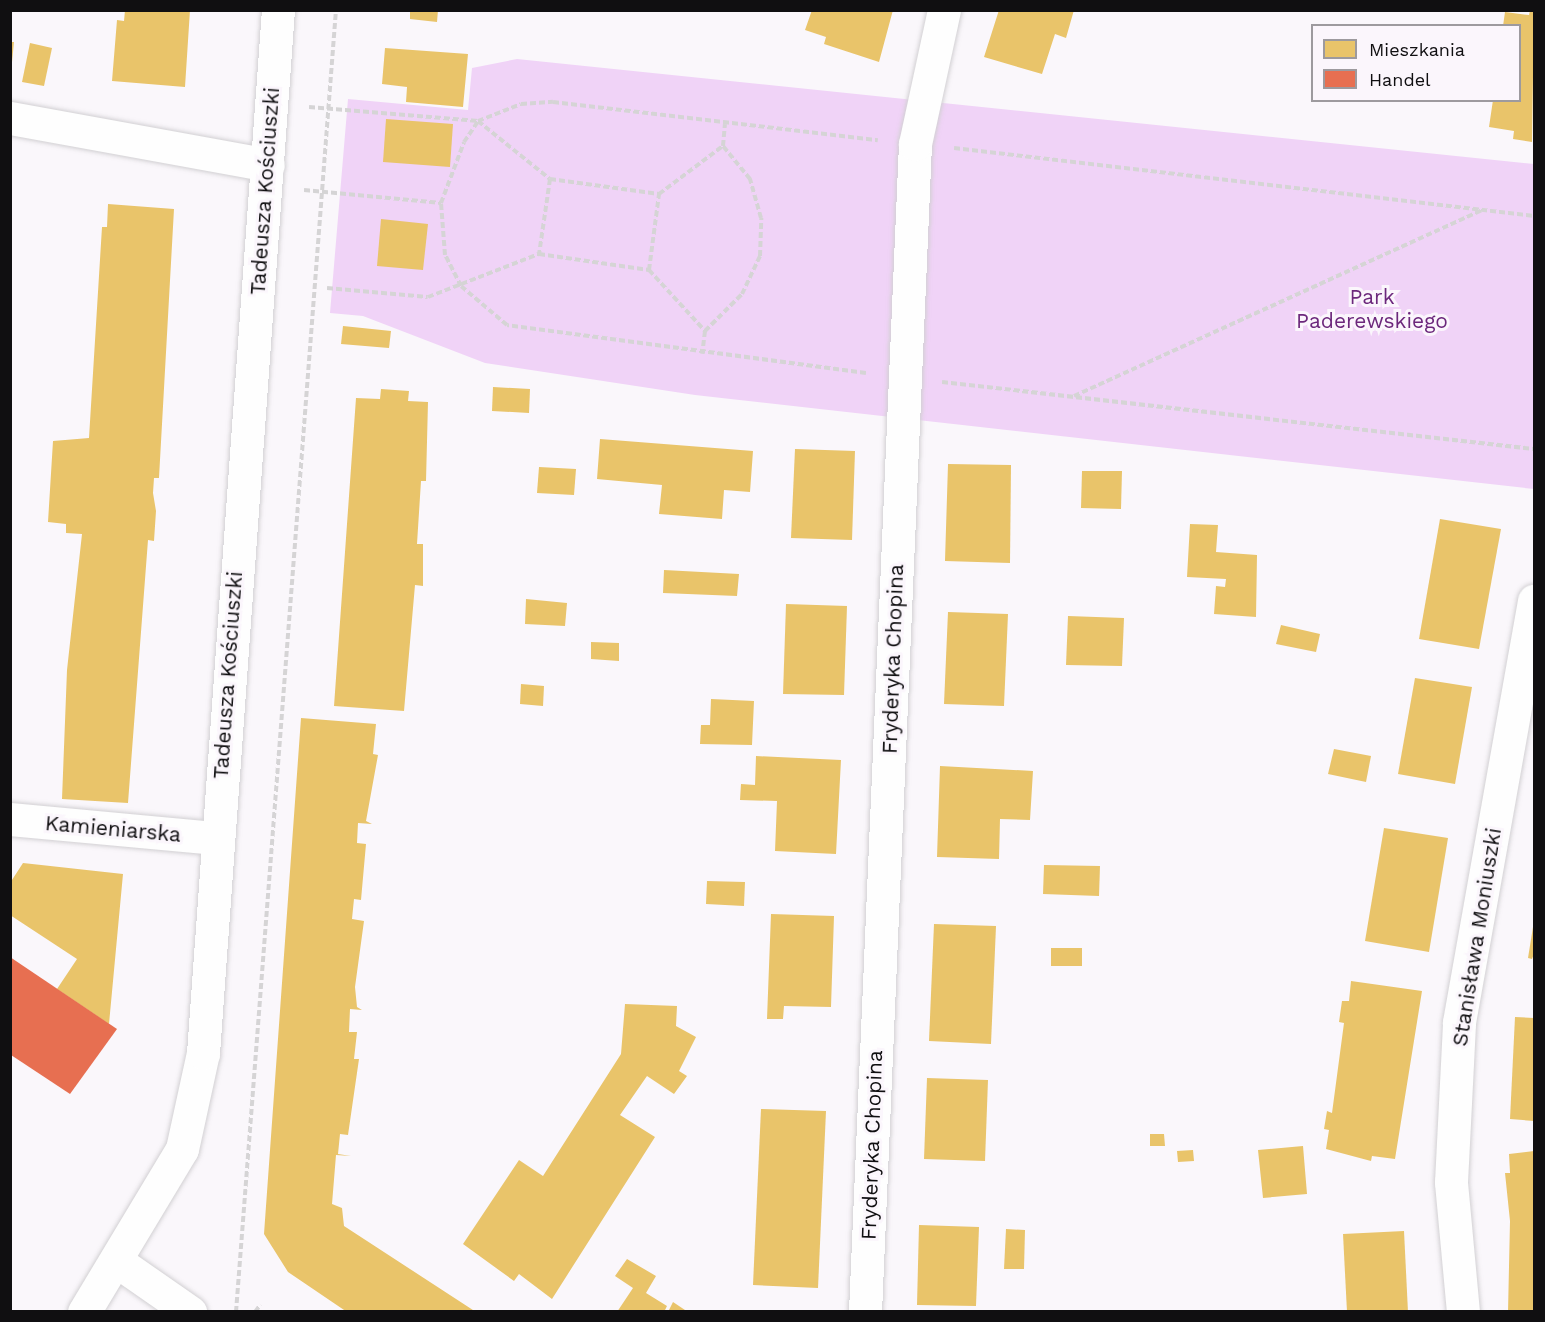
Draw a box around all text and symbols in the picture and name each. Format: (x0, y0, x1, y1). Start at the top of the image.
legend (1311, 24, 1521, 102)
text: Mieszkania (1369, 39, 1465, 60)
text: Handel (1369, 69, 1431, 90)
street label: Tadeusza Kościuszki (245, 86, 285, 296)
park label: Park Paderewskiego (1296, 284, 1448, 334)
street label: Fryderyka Chopina (877, 563, 909, 755)
street label: Tadeusza Kościuszki (208, 570, 248, 780)
street label: Kamieniarska (44, 811, 182, 847)
street label: Stanisława Moniuszki (1447, 826, 1507, 1048)
street label: Fryderyka Chopina (856, 1049, 888, 1241)

